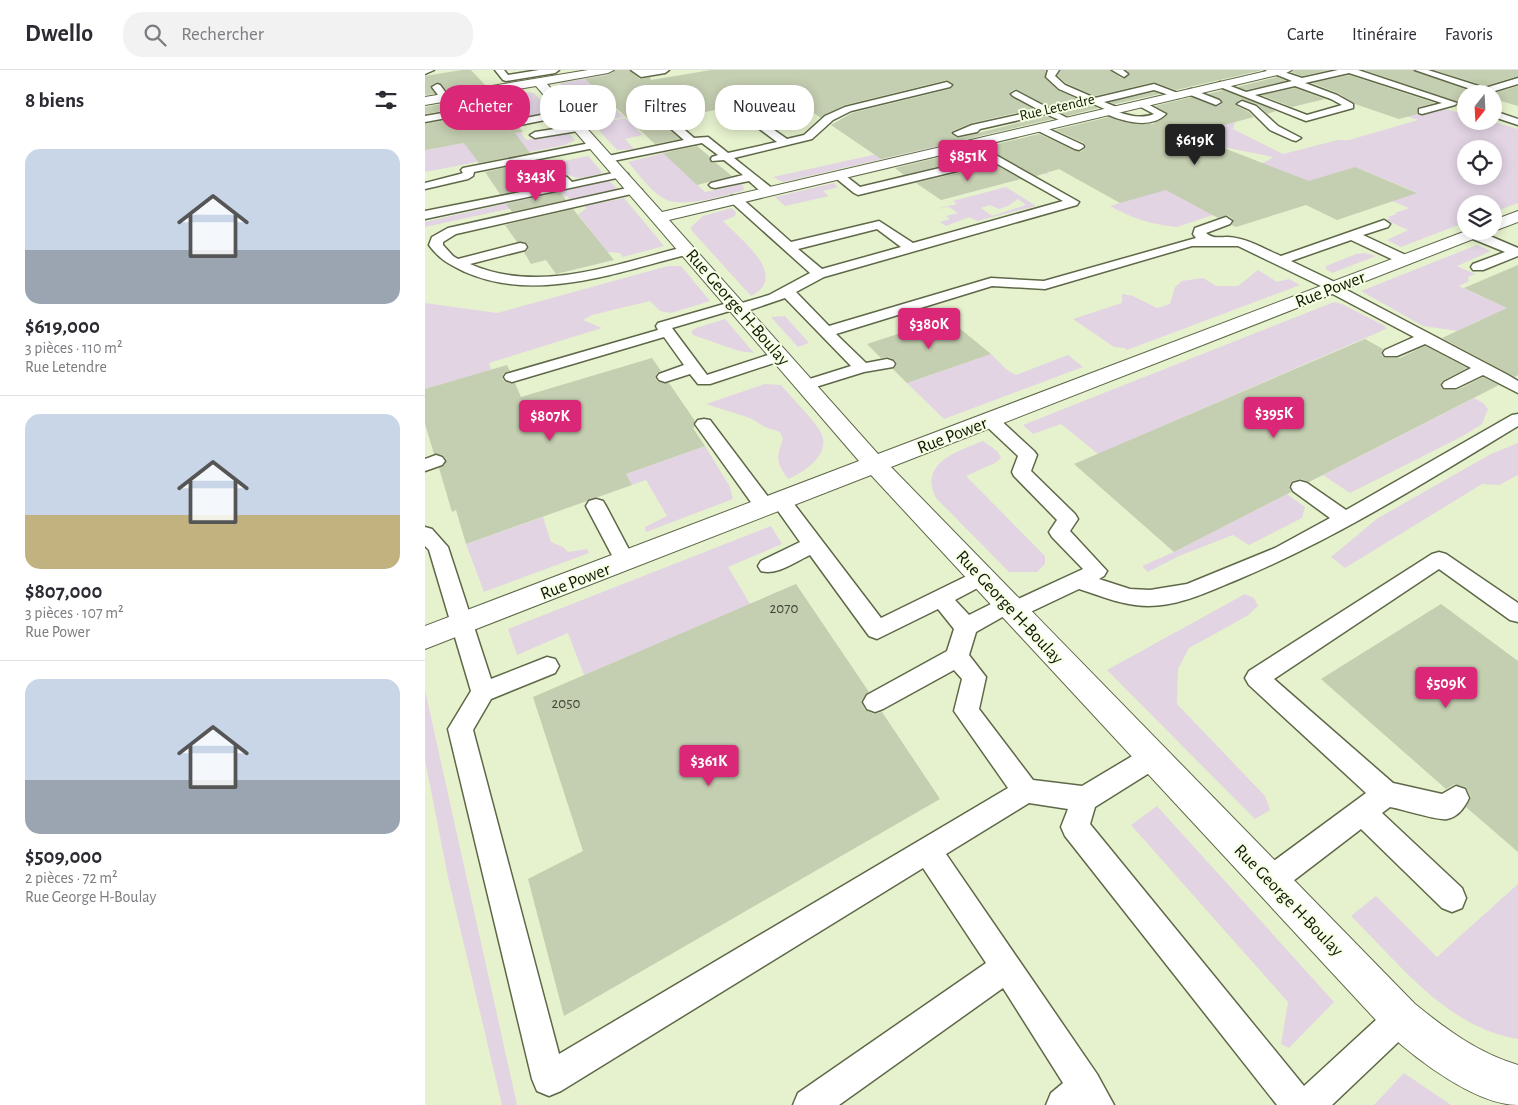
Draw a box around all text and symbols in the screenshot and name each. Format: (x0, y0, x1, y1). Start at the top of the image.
search box (123, 12, 473, 57)
icon: search (141, 21, 169, 49)
text: Dwello (25, 22, 93, 46)
text: Rechercher (181, 25, 264, 44)
text: Carte (1287, 26, 1324, 44)
text: Itinéraire (1352, 26, 1417, 44)
text: Favoris (1445, 26, 1493, 44)
chip: Acheter (440, 85, 530, 130)
chip: Louer (540, 85, 616, 130)
chip: Filtres (626, 85, 705, 130)
chip: Nouveau (715, 85, 814, 130)
north arrow (1457, 85, 1503, 130)
map controls (1457, 85, 1502, 240)
icon: filters (372, 86, 400, 114)
text: 8 biens (25, 90, 84, 111)
street label: Rue Letendre (1018, 92, 1096, 123)
pin: $619K (1160, 124, 1230, 166)
text: $619K (1176, 132, 1214, 148)
pin: $851K (933, 140, 1003, 182)
button: locate (1457, 140, 1502, 185)
text: $851K (949, 148, 987, 164)
pin: $343K (501, 160, 571, 202)
text: $343K (517, 168, 555, 184)
icon: home (168, 181, 258, 271)
button: layers (1457, 195, 1502, 240)
street label: Rue George H-Boulay (682, 246, 793, 370)
street label: Rue Power (1293, 268, 1368, 311)
pin: $380K (894, 308, 964, 350)
text: $619,000 (25, 316, 100, 337)
text: $380K (909, 316, 949, 332)
text: 3 pièces · 110 m² (25, 340, 123, 356)
text: Rue Letendre (25, 359, 107, 375)
pin: $395K (1239, 396, 1309, 439)
pin: $807K (515, 400, 585, 442)
text: $395K (1255, 405, 1293, 421)
text: $807K (530, 408, 570, 424)
street label: Rue Power (915, 414, 990, 457)
icon: home (168, 447, 258, 537)
street label: Rue George H-Boulay (952, 548, 1066, 668)
street label: Rue Power (538, 560, 613, 603)
text: $807,000 (25, 581, 102, 602)
house number: 2070 (770, 601, 799, 616)
text: 3 pièces · 107 m² (25, 605, 124, 621)
text: Rue Power (25, 624, 90, 640)
pin: $509K (1411, 666, 1481, 709)
text: $509K (1426, 675, 1466, 691)
house number: 2050 (552, 696, 581, 711)
icon: home (168, 712, 258, 802)
pin: $361K (674, 744, 744, 787)
text: $361K (691, 753, 727, 769)
street label: Rue George H-Boulay (1230, 841, 1346, 960)
text: $509,000 (25, 846, 102, 867)
text: 2 pièces · 72 m² (25, 870, 118, 886)
text: Rue George H-Boulay (25, 889, 156, 905)

